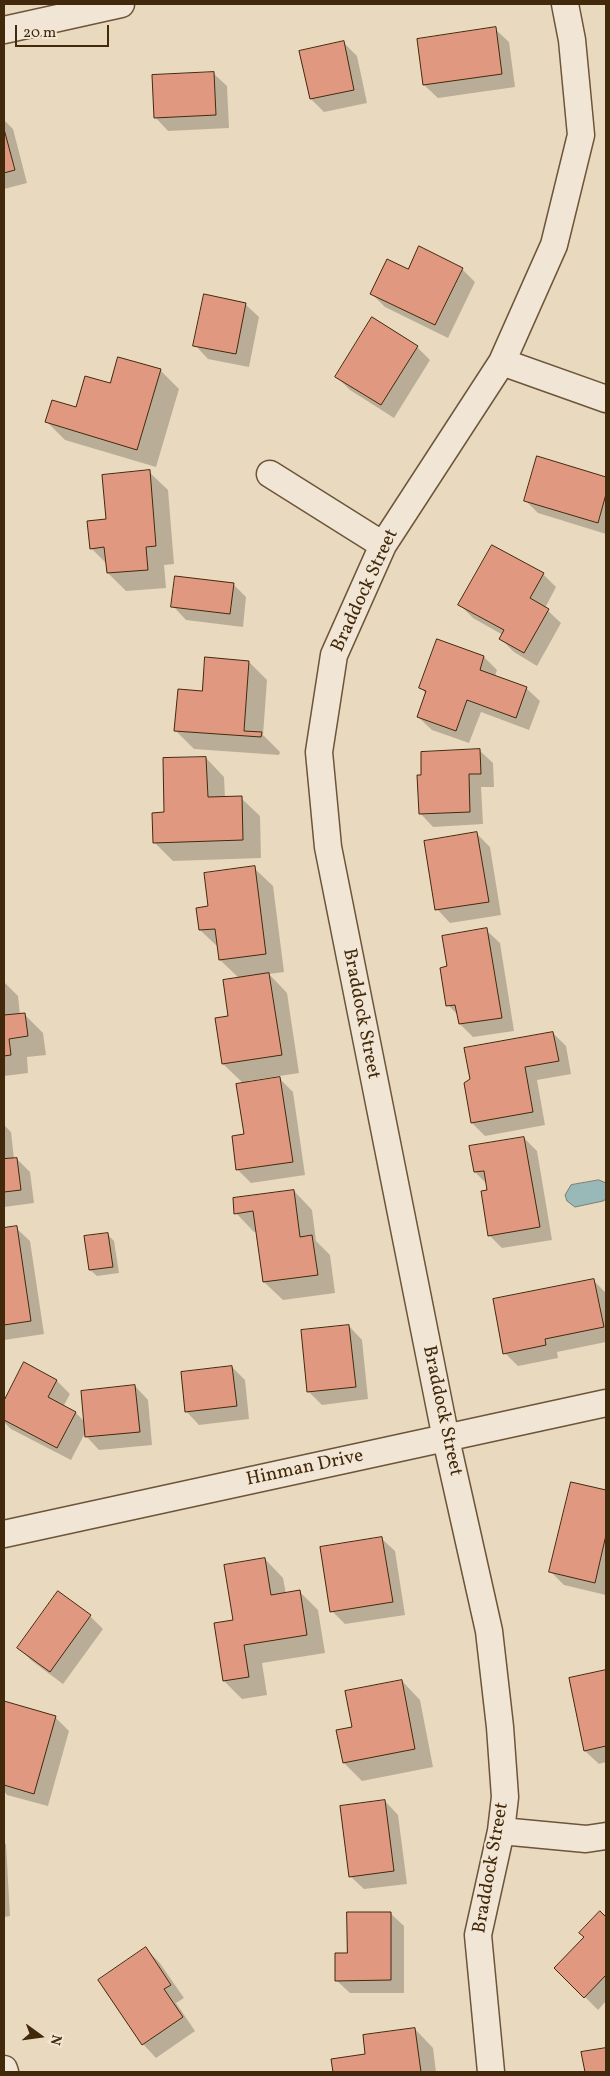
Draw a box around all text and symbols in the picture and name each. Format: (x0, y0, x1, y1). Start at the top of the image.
scale bar (18, 15, 111, 47)
text: 20 m (23, 23, 56, 44)
street label: Braddock Street (328, 526, 404, 656)
street label: Braddock Street (336, 947, 384, 1081)
street label: Braddock Street (416, 1344, 466, 1478)
street label: Hinman Drive (244, 1445, 366, 1493)
street label: Braddock Street (469, 1801, 515, 1935)
north arrow (15, 2011, 65, 2061)
text: N (45, 2033, 65, 2047)

